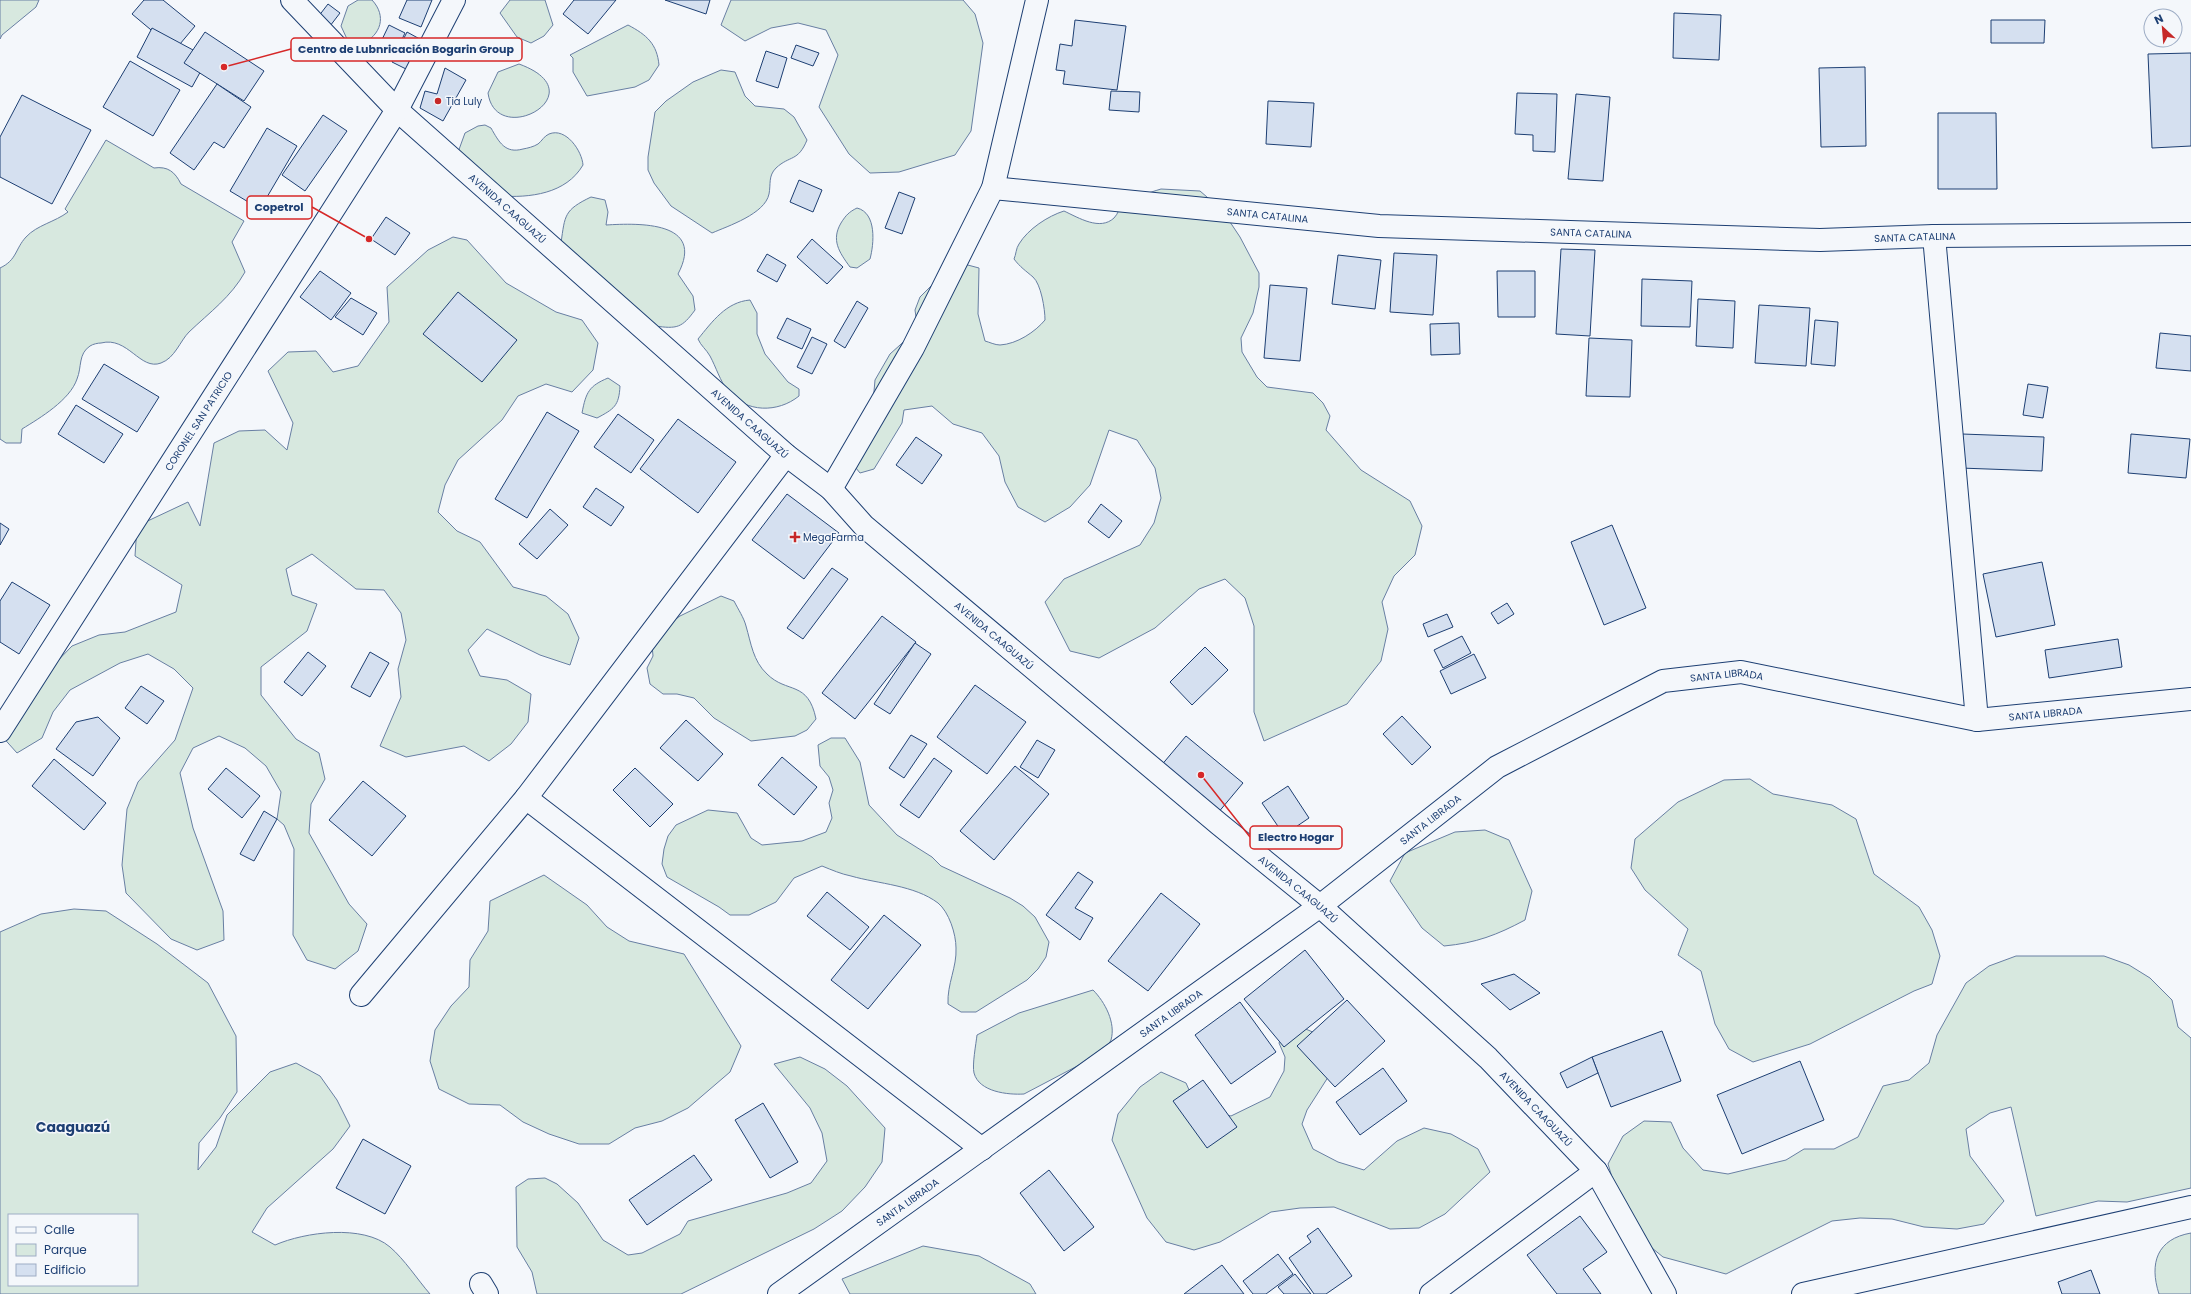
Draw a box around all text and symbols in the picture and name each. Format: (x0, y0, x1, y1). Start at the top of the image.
north arrow (2143, 8, 2183, 48)
text: N (2151, 10, 2166, 28)
callout: Centro de Lubnricación Bogarin Group (291, 38, 522, 61)
text: Centro de Lubnricación Bogarin Group (298, 41, 514, 57)
place label: Tia Luly (446, 94, 482, 109)
marker: Tia Luly (433, 96, 443, 106)
street label: AVENIDA CAAGUAZÚ (466, 170, 550, 247)
callout: Copetrol (247, 196, 312, 219)
text: Copetrol (254, 199, 304, 215)
street label: SANTA CATALINA (1226, 204, 1309, 227)
street label: SANTA CATALINA (1550, 224, 1632, 242)
street label: SANTA CATALINA (1874, 228, 1956, 246)
street label: CORONEL SAN PATRICIO (161, 368, 236, 474)
street label: AVENIDA CAAGUAZÚ (708, 385, 792, 462)
place label: MegaFarma (803, 530, 864, 545)
marker: MegaFarma (790, 532, 800, 542)
street label: AVENIDA CAAGUAZÚ (951, 598, 1037, 673)
street label: SANTA LIBRADA (1689, 664, 1765, 685)
street label: SANTA LIBRADA (2008, 702, 2083, 724)
street label: SANTA LIBRADA (1397, 790, 1464, 848)
callout: Electro Hogar (1250, 826, 1342, 849)
text: Electro Hogar (1258, 829, 1334, 845)
street label: AVENIDA CAAGUAZÚ (1255, 851, 1341, 926)
street label: SANTA LIBRADA (1136, 985, 1205, 1041)
street label: AVENIDA CAAGUAZÚ (1497, 1067, 1576, 1150)
district label: Caaguazú (36, 1117, 110, 1137)
street label: SANTA LIBRADA (873, 1174, 942, 1230)
legend (8, 1214, 138, 1286)
text: Calle (44, 1221, 75, 1238)
text: Parque (44, 1241, 87, 1258)
text: Edificio (44, 1261, 86, 1278)

